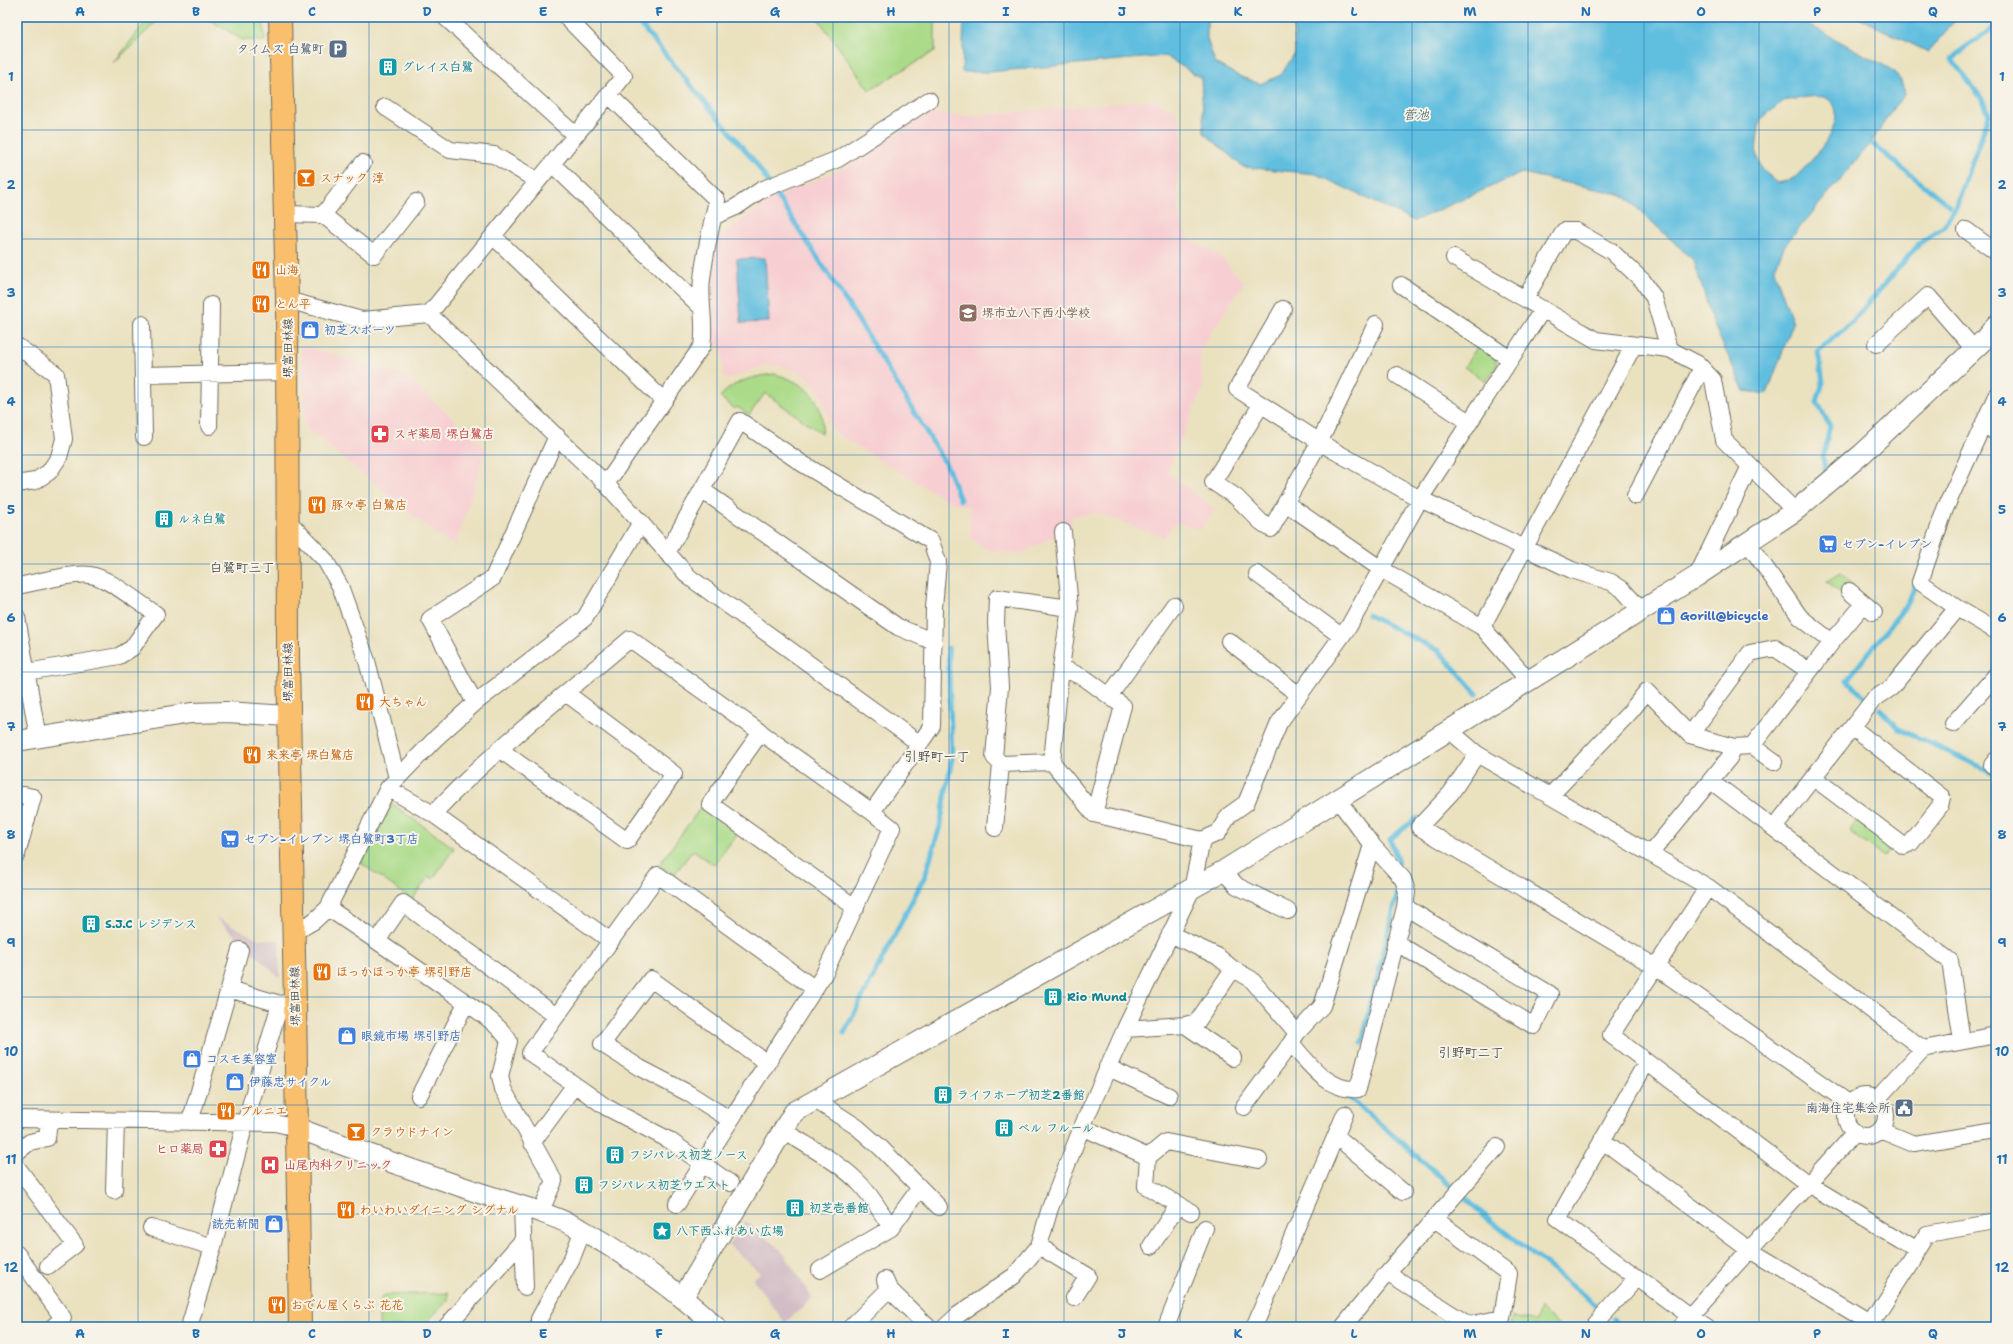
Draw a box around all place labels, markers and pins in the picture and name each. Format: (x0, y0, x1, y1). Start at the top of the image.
parking icon: タイムズ 白鷺町 (327, 38, 349, 60)
place label: タイムズ 白鷺町 (237, 41, 324, 57)
building icon: グレイス白鷺 (377, 56, 399, 78)
place label: グレイス白鷺 (402, 59, 474, 75)
bar icon: スナック 淳 (295, 167, 317, 189)
place label: スナック 淳 (320, 170, 384, 186)
restaurant icon: 山海 (250, 259, 272, 281)
place label: 山海 (275, 262, 299, 278)
restaurant icon: とん平 (250, 293, 272, 315)
place label: とん平 (275, 296, 311, 312)
school or university icon: 堺市立八下西小学校 (957, 302, 979, 324)
place label: 堺市立八下西小学校 (982, 305, 1090, 321)
shop icon: 初芝スポーツ (299, 319, 321, 341)
place label: 初芝スポーツ (324, 322, 396, 338)
pharmacy icon: スギ薬局 堺白鷺店 (369, 423, 391, 445)
place label: スギ薬局 堺白鷺店 (394, 426, 494, 442)
restaurant icon: 豚々亭 白鷺店 (306, 494, 328, 516)
place label: 豚々亭 白鷺店 (331, 497, 407, 513)
building icon: ルネ白鷺 (153, 508, 175, 530)
place label: ルネ白鷺 (178, 511, 226, 527)
supermarket icon: セブン-イレブン (1817, 533, 1839, 555)
place label: セブン-イレブン (1842, 536, 1932, 552)
shop icon: Gorill@bicycle (1655, 605, 1677, 627)
place label: Gorill@bicycle (1680, 608, 1769, 624)
restaurant icon: 大ちゃん (354, 691, 376, 713)
place label: 大ちゃん (379, 694, 427, 710)
restaurant icon: 来来亭 堺白鷺店 (241, 744, 263, 766)
place label: 来来亭 堺白鷺店 (266, 747, 354, 763)
supermarket icon: セブン-イレブン 堺白鷺町3丁店 (219, 828, 241, 850)
place label: セブン-イレブン 堺白鷺町3丁店 (244, 831, 419, 847)
building icon: S.J.C レジデンス (80, 913, 102, 935)
place label: S.J.C レジデンス (105, 916, 197, 932)
restaurant icon: ほっかほっか亭 堺引野店 (311, 961, 333, 983)
place label: ほっかほっか亭 堺引野店 (336, 964, 472, 980)
building icon: Rio Mund (1042, 986, 1064, 1008)
place label: Rio Mund (1067, 989, 1127, 1005)
shop icon: 眼鏡市場 堺引野店 (336, 1025, 358, 1047)
place label: 眼鏡市場 堺引野店 (361, 1028, 461, 1044)
shop icon: コスモ美容室 (181, 1048, 203, 1070)
place label: コスモ美容室 (206, 1051, 278, 1067)
shop icon: 伊藤忠サイクル (224, 1071, 246, 1093)
place label: 伊藤忠サイクル (249, 1074, 332, 1090)
building icon: ライフホープ初芝2番館 (932, 1084, 954, 1106)
place label: ライフホープ初芝2番館 (957, 1087, 1085, 1103)
public building icon: 南海住宅集会所 (1893, 1097, 1915, 1119)
restaurant icon: プルニエ (215, 1100, 237, 1122)
place label: 南海住宅集会所 (1806, 1100, 1891, 1116)
place label: プルニエ (240, 1103, 287, 1119)
building icon: ベル フルール (993, 1117, 1015, 1139)
place label: ベル フルール (1018, 1120, 1094, 1136)
bar icon: クラウドナイン (345, 1121, 367, 1143)
place label: クラウドナイン (370, 1124, 454, 1140)
pharmacy icon: ヒロ薬局 (207, 1138, 229, 1160)
place label: ヒロ薬局 (156, 1141, 204, 1157)
building icon: フジパレス初芝ノース (604, 1144, 626, 1166)
place label: フジパレス初芝ノース (629, 1147, 748, 1163)
hospital icon: 山尾内科クリニック (259, 1154, 281, 1176)
place label: 山尾内科クリニック (284, 1157, 392, 1173)
building icon: フジパレス初芝ウエスト (573, 1174, 595, 1196)
place label: フジパレス初芝ウエスト (598, 1177, 730, 1193)
building icon: 初芝壱番館 (784, 1197, 806, 1219)
restaurant icon: わいわいダイニング シグナル (335, 1199, 357, 1221)
place label: 初芝壱番館 (809, 1200, 869, 1216)
place label: わいわいダイニング シグナル (360, 1202, 519, 1218)
shop icon: 読売新聞 (263, 1213, 285, 1235)
place label: 読売新聞 (212, 1216, 260, 1232)
place icon: 八下西ふれあい広場 (651, 1220, 673, 1242)
place label: 八下西ふれあい広場 (676, 1223, 784, 1239)
restaurant icon: おでん屋くらぶ 花花 (266, 1294, 288, 1316)
place label: おでん屋くらぶ 花花 (291, 1297, 403, 1313)

